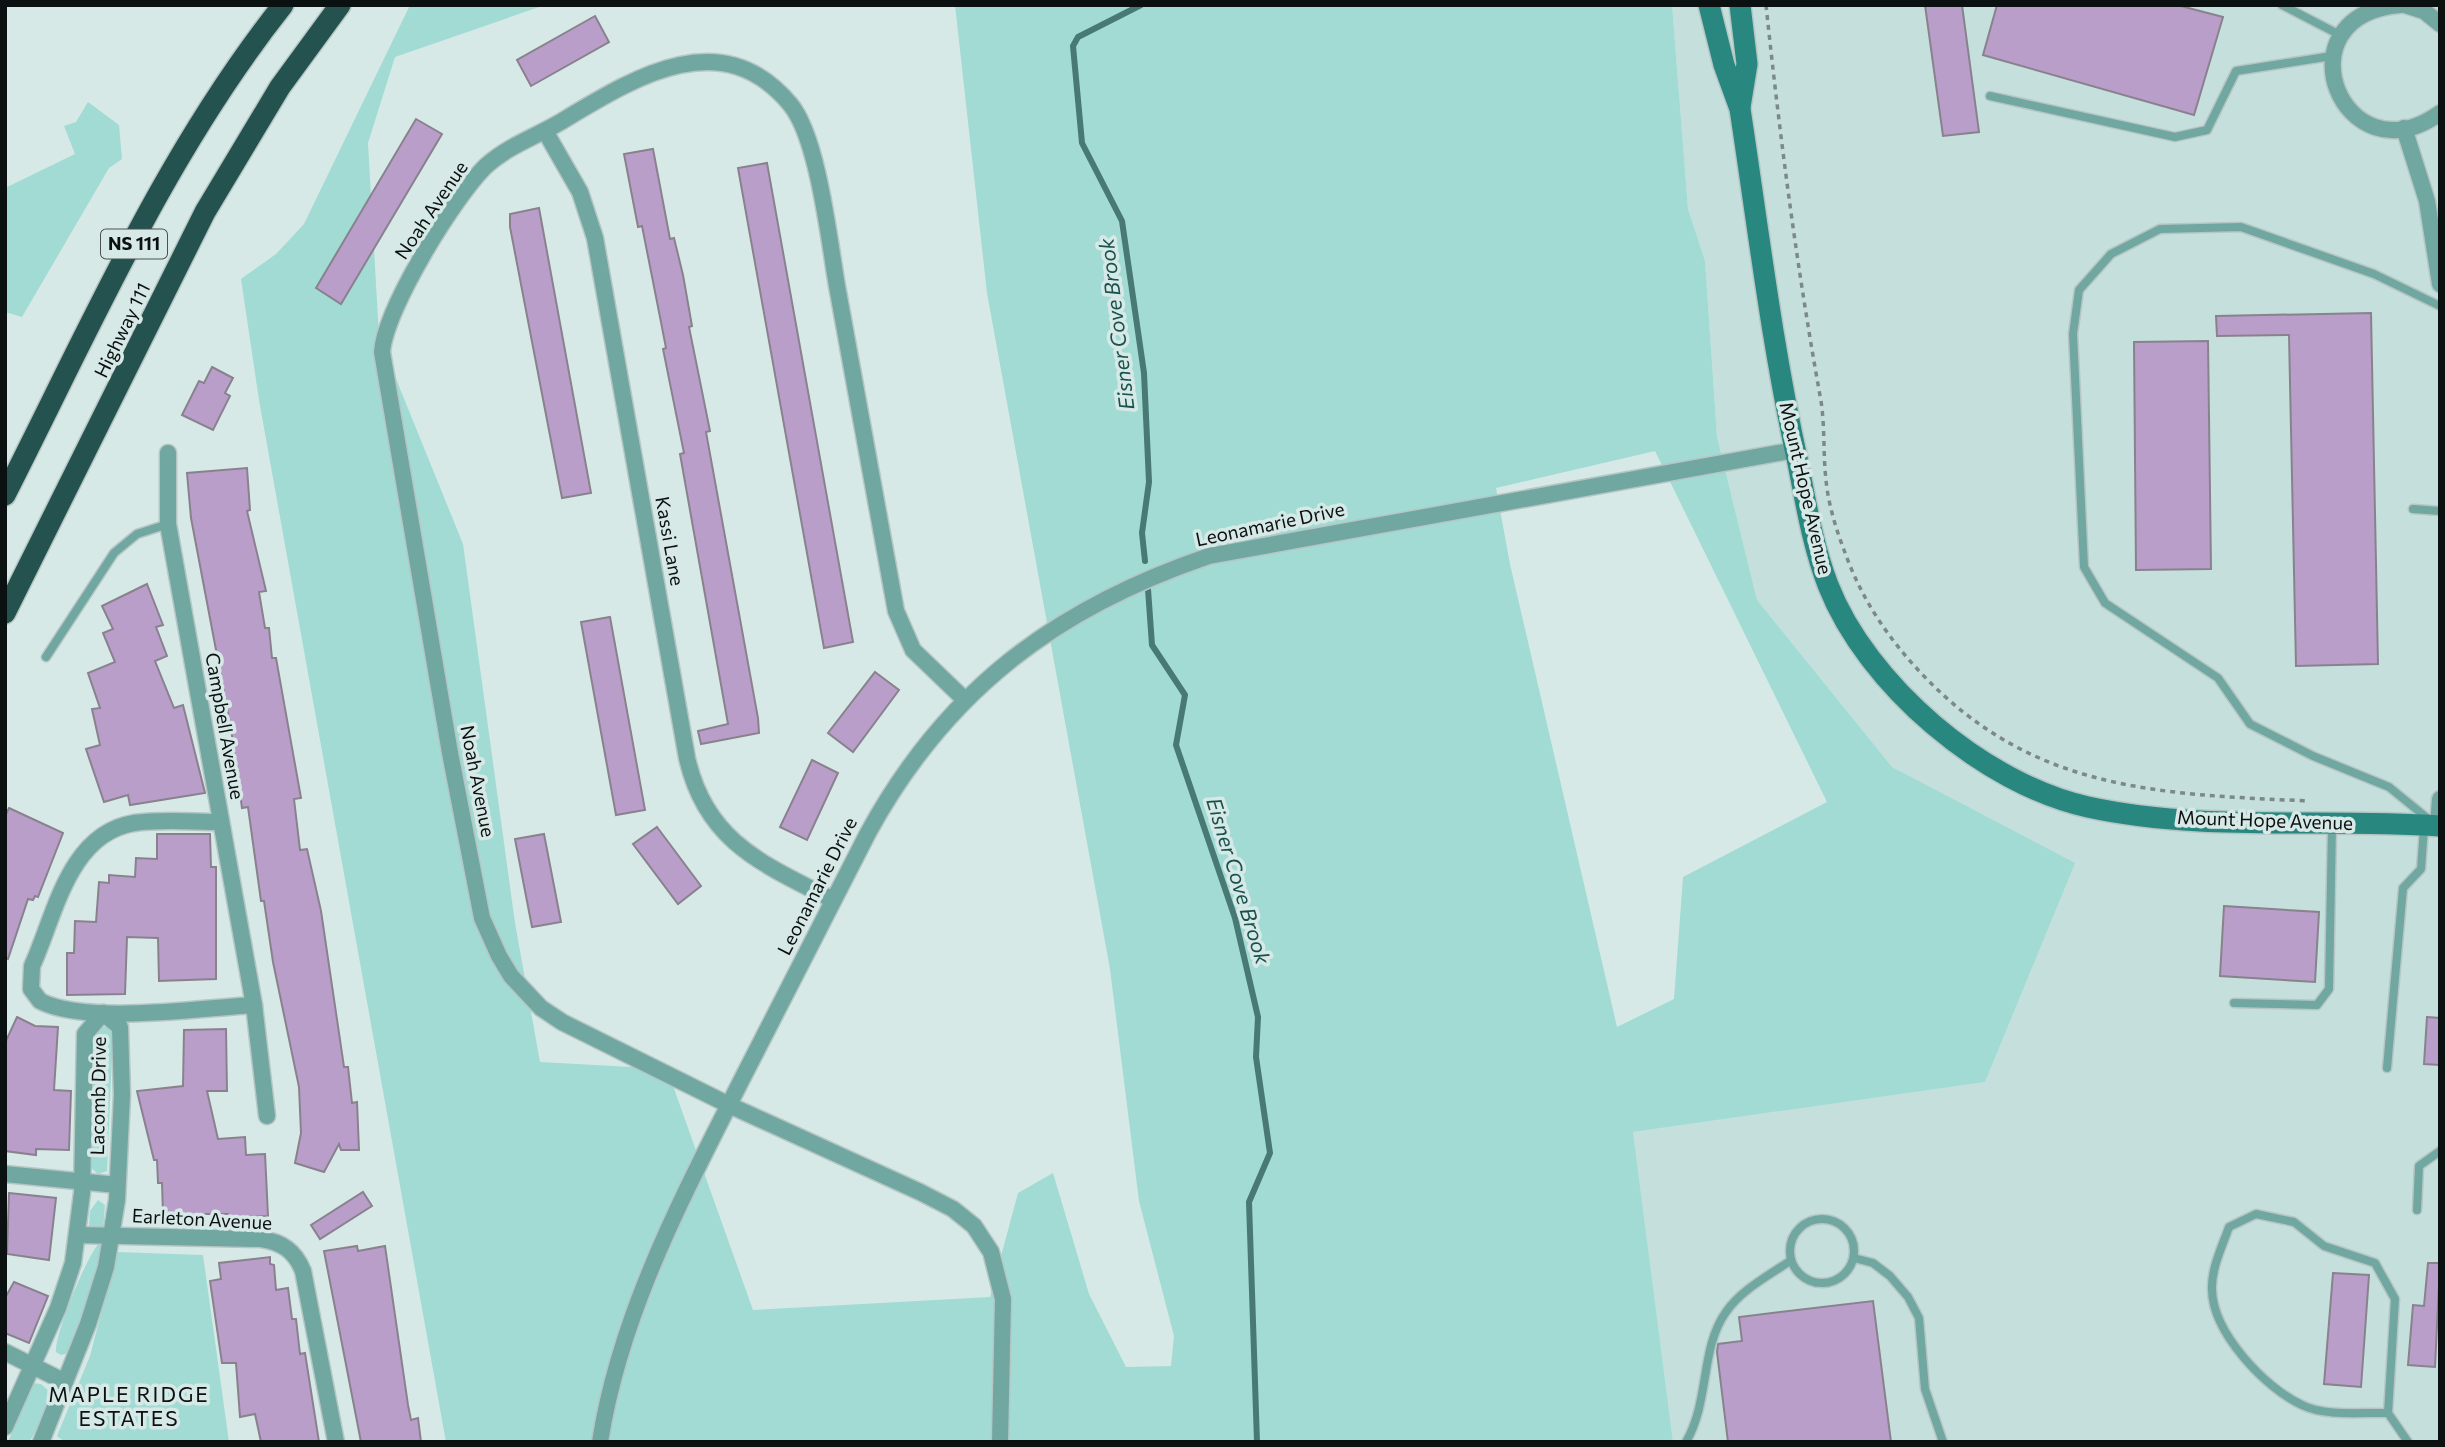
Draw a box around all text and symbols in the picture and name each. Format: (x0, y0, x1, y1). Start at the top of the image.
street label: Noah Avenue (389, 156, 472, 263)
road number: NS 111 (101, 230, 167, 258)
water label: Eisner Cove Brook (1092, 236, 1138, 411)
street label: Highway 111 (89, 279, 154, 381)
street label: Mount Hope Avenue (1775, 399, 1838, 576)
street label: Kassi Lane (651, 494, 690, 587)
street label: Leonamarie Drive (1193, 496, 1346, 551)
street label: Campbell Avenue (201, 651, 250, 801)
street label: Noah Avenue (456, 723, 501, 839)
water label: Eisner Cove Brook (1202, 794, 1277, 967)
street label: Mount Hope Avenue (2177, 805, 2353, 834)
street label: Leonamarie Drive (772, 813, 861, 959)
street label: Lacomb Drive (85, 1036, 110, 1156)
street label: Earleton Avenue (131, 1203, 273, 1234)
district label: MAPLE RIDGE ESTATES (48, 1381, 210, 1430)

